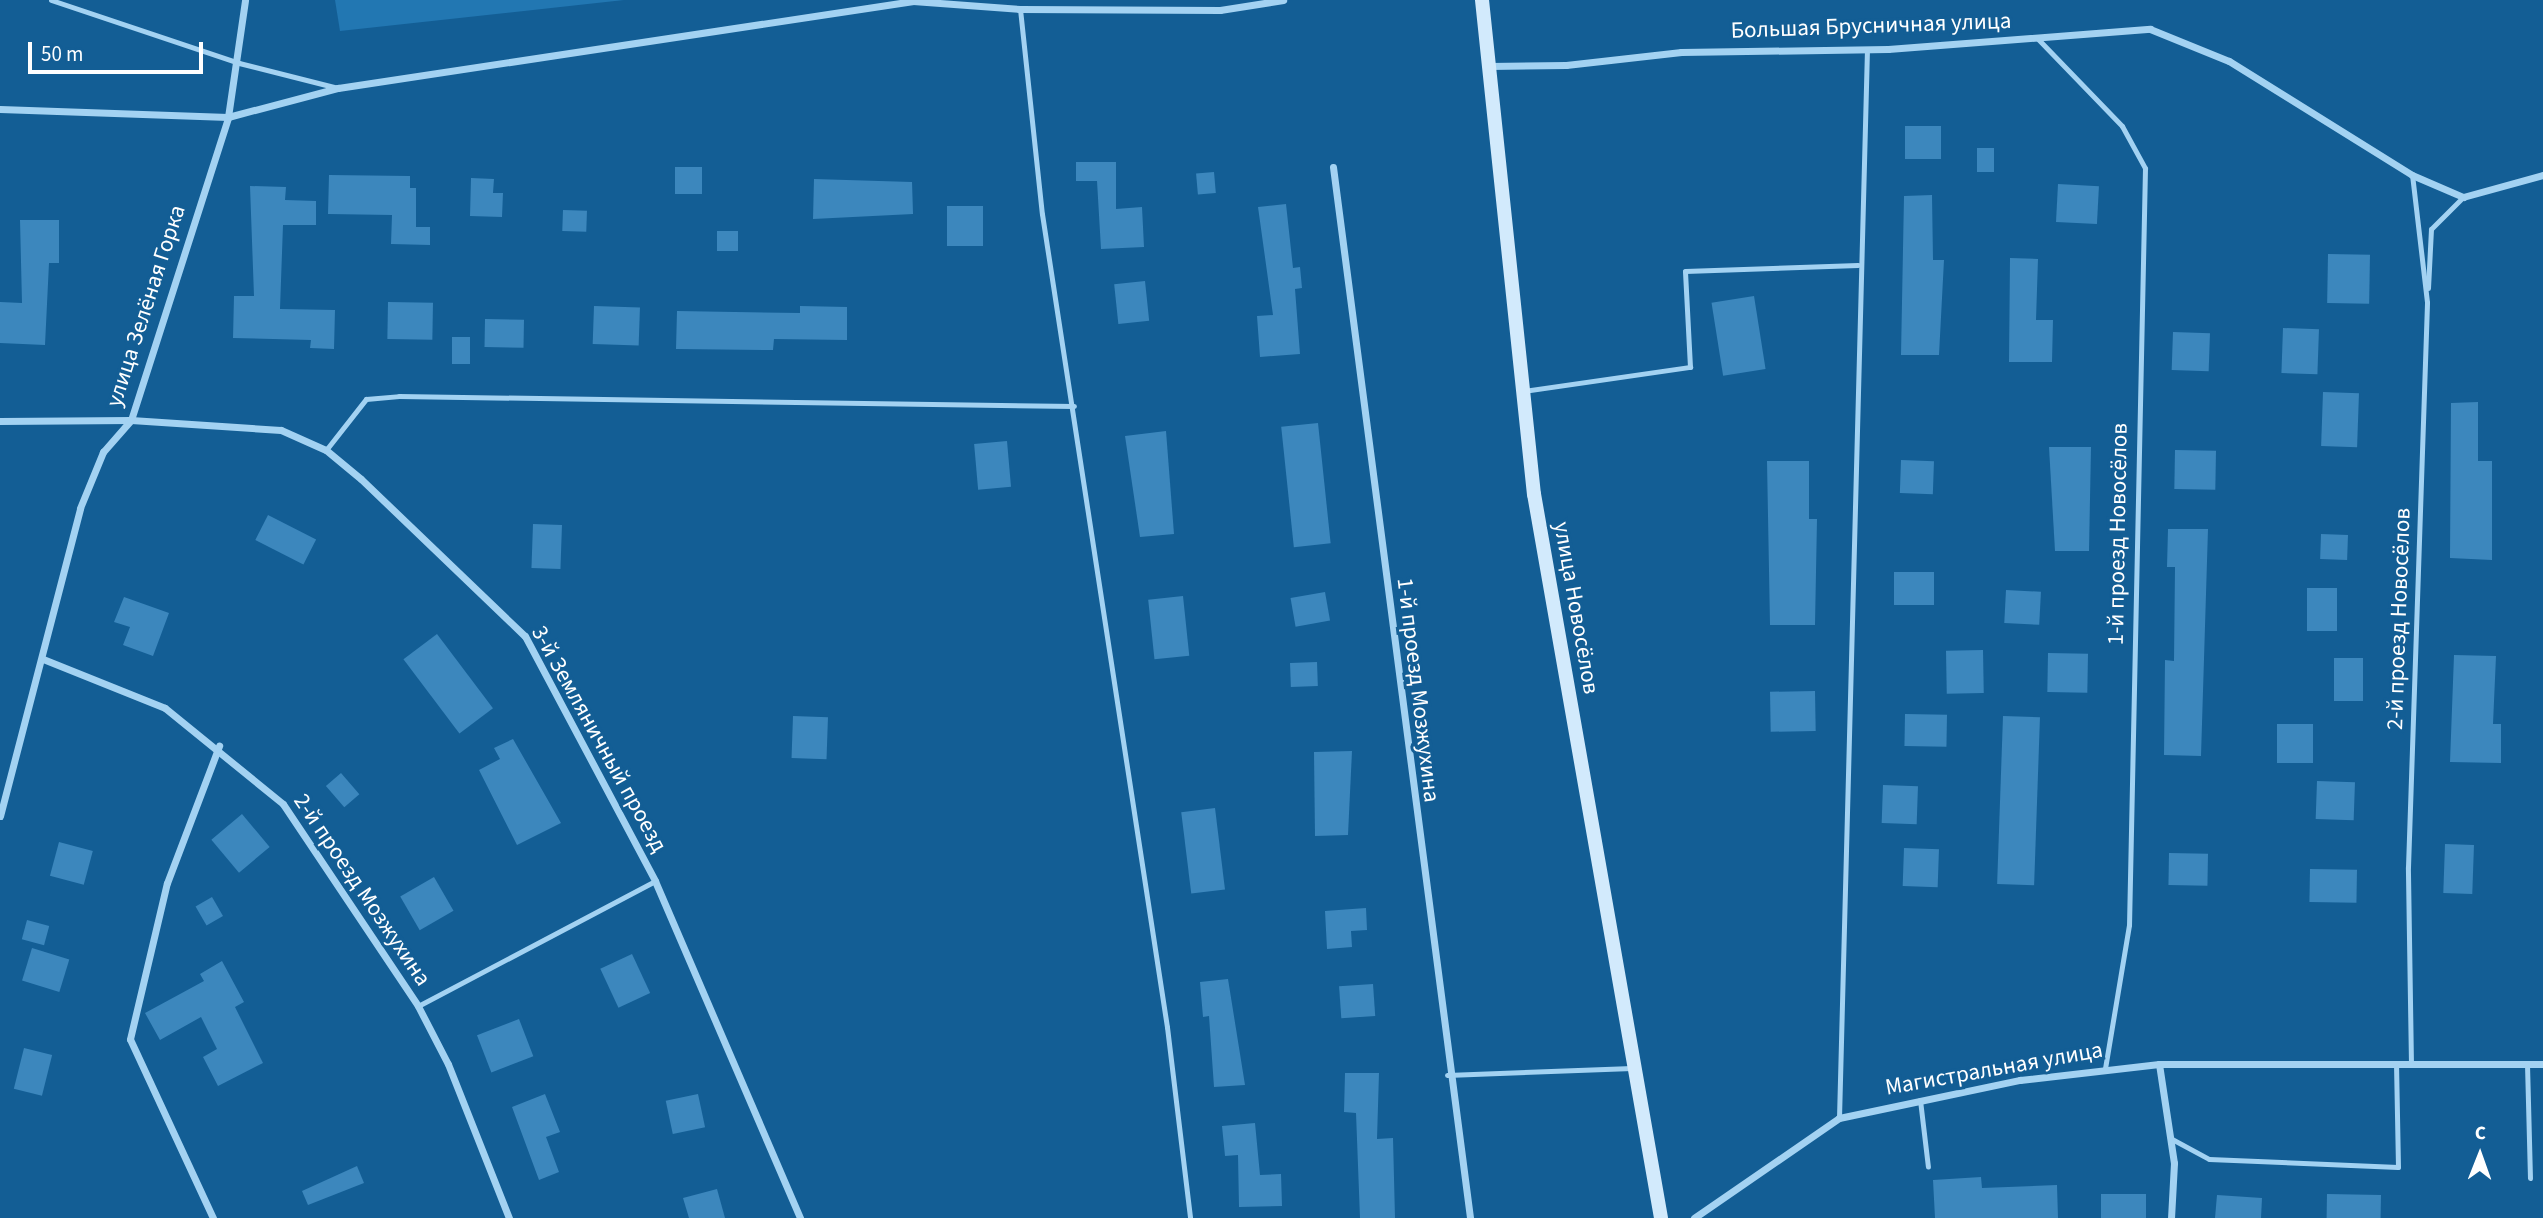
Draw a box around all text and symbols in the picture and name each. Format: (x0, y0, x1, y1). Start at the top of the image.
street label: Большая Брусничная улица (1730, 7, 2012, 45)
scale bar (32, 28, 206, 72)
text: 50 m (41, 39, 83, 69)
street label: улица Зелёная Горка (100, 202, 192, 410)
street label: 1-й проезд Новосёлов (2102, 423, 2134, 645)
street label: 2-й проезд Новосёлов (2381, 507, 2417, 731)
street label: улица Новосёлов (1547, 520, 1605, 696)
street label: 1-й проезд Мозжухина (1391, 576, 1445, 804)
street label: 3-й Земляничный проезд (525, 621, 673, 857)
street label: 2-й проезд Мозжухина (287, 789, 437, 991)
street label: Магистральная улица (1883, 1036, 2105, 1102)
north arrow (2445, 1120, 2515, 1190)
text: С (2475, 1120, 2486, 1147)

